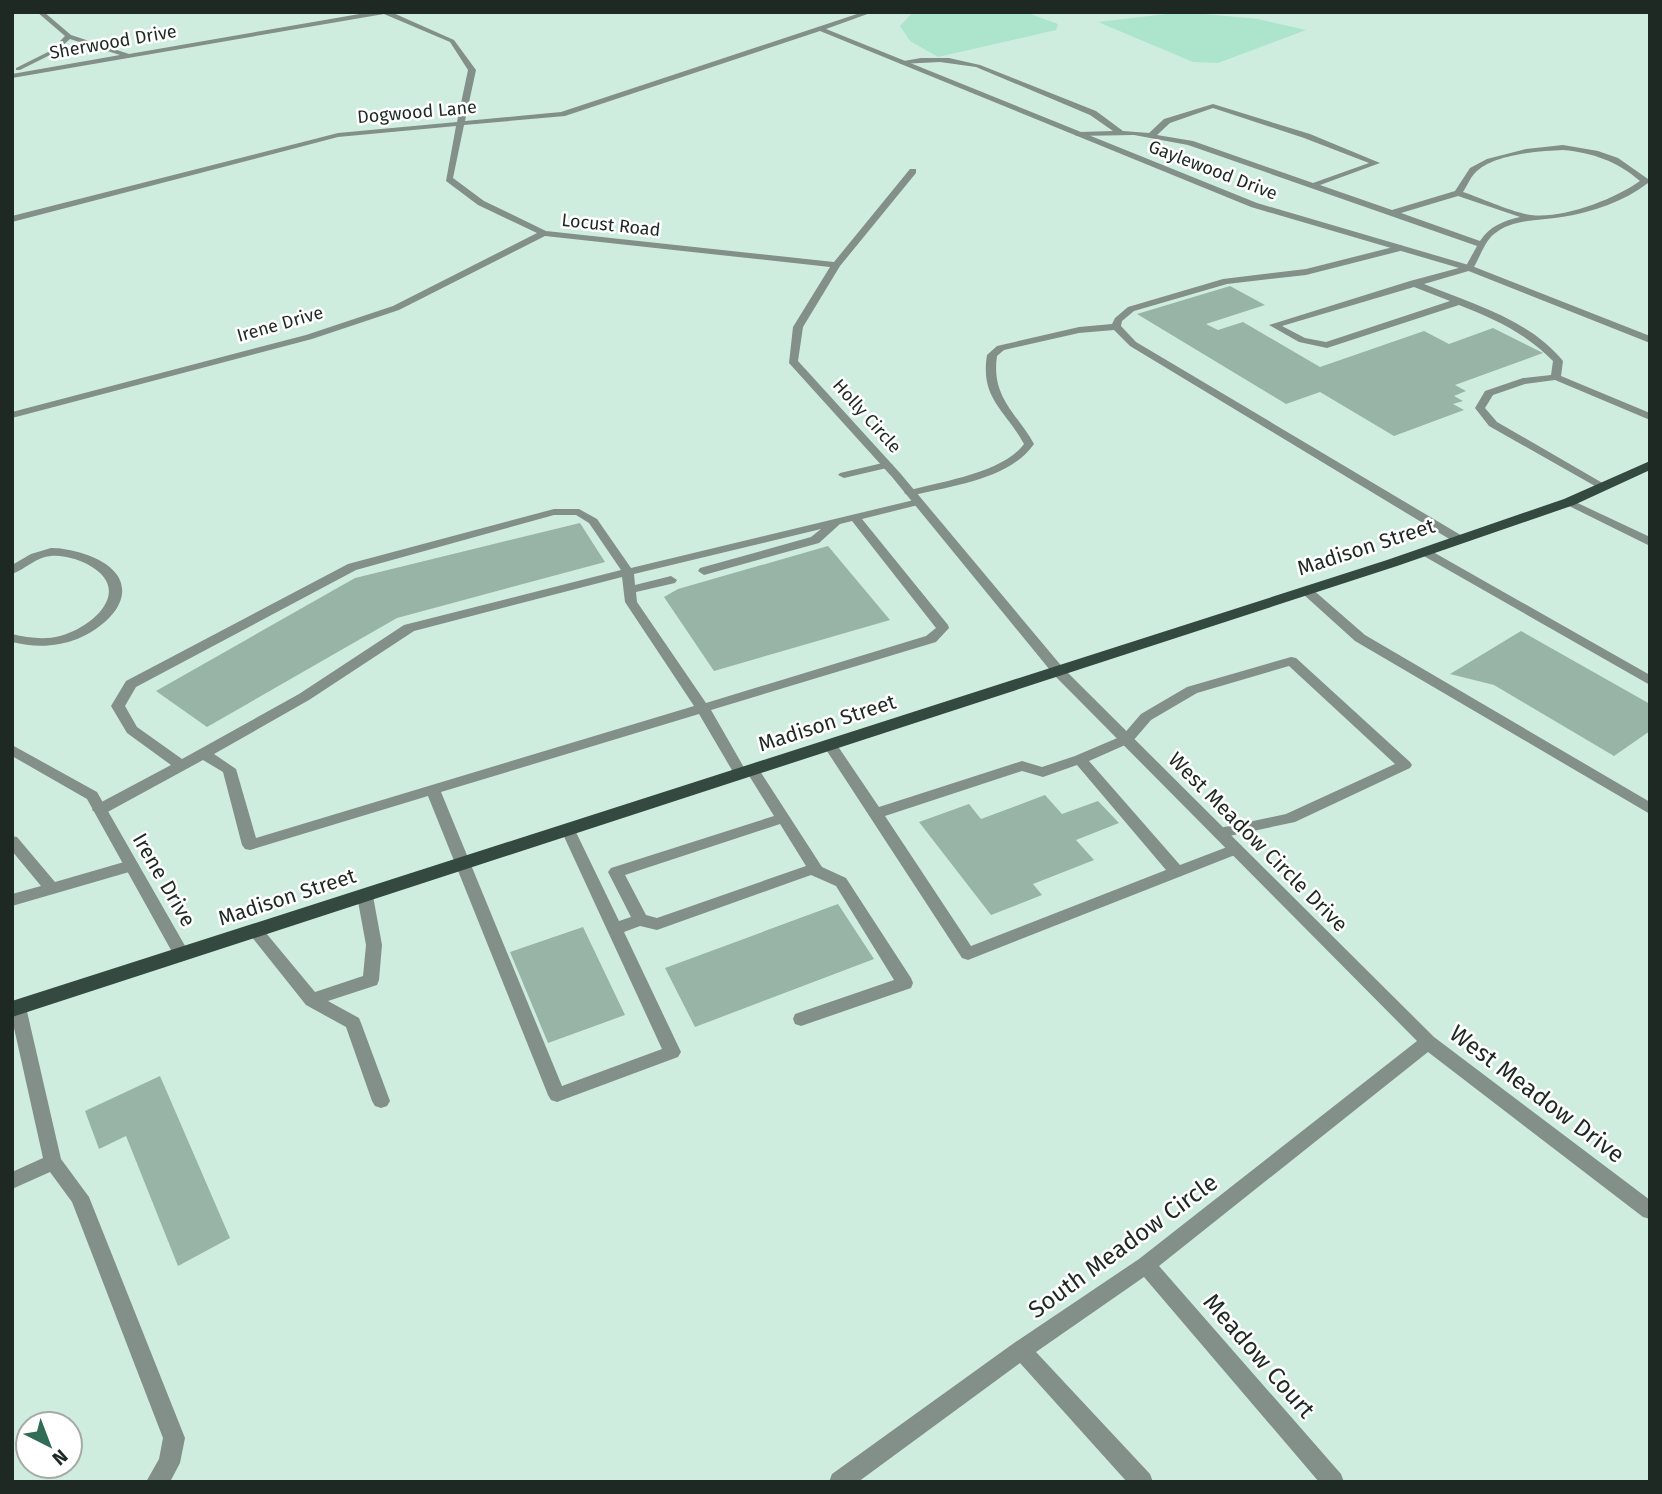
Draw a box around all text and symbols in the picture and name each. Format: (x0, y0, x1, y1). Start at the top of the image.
street label: Sherwood Drive (48, 20, 178, 64)
street label: Dogwood Lane (356, 96, 478, 128)
street label: Gaylewood Drive (1145, 135, 1281, 205)
street label: Locust Road (561, 209, 661, 241)
street label: Irene Drive (234, 301, 326, 347)
street label: Holly Circle (828, 374, 906, 458)
street label: Madison Street (1294, 512, 1438, 581)
street label: Madison Street (755, 688, 899, 757)
street label: West Meadow Circle Drive (1163, 747, 1353, 937)
street label: Irene Drive (127, 829, 201, 931)
street label: Madison Street (215, 862, 359, 931)
street label: West Meadow Drive (1444, 1019, 1630, 1169)
street label: South Meadow Circle (1023, 1168, 1223, 1324)
street label: Meadow Court (1197, 1288, 1321, 1424)
north arrow (14, 1410, 84, 1480)
text: N (48, 1444, 72, 1470)

